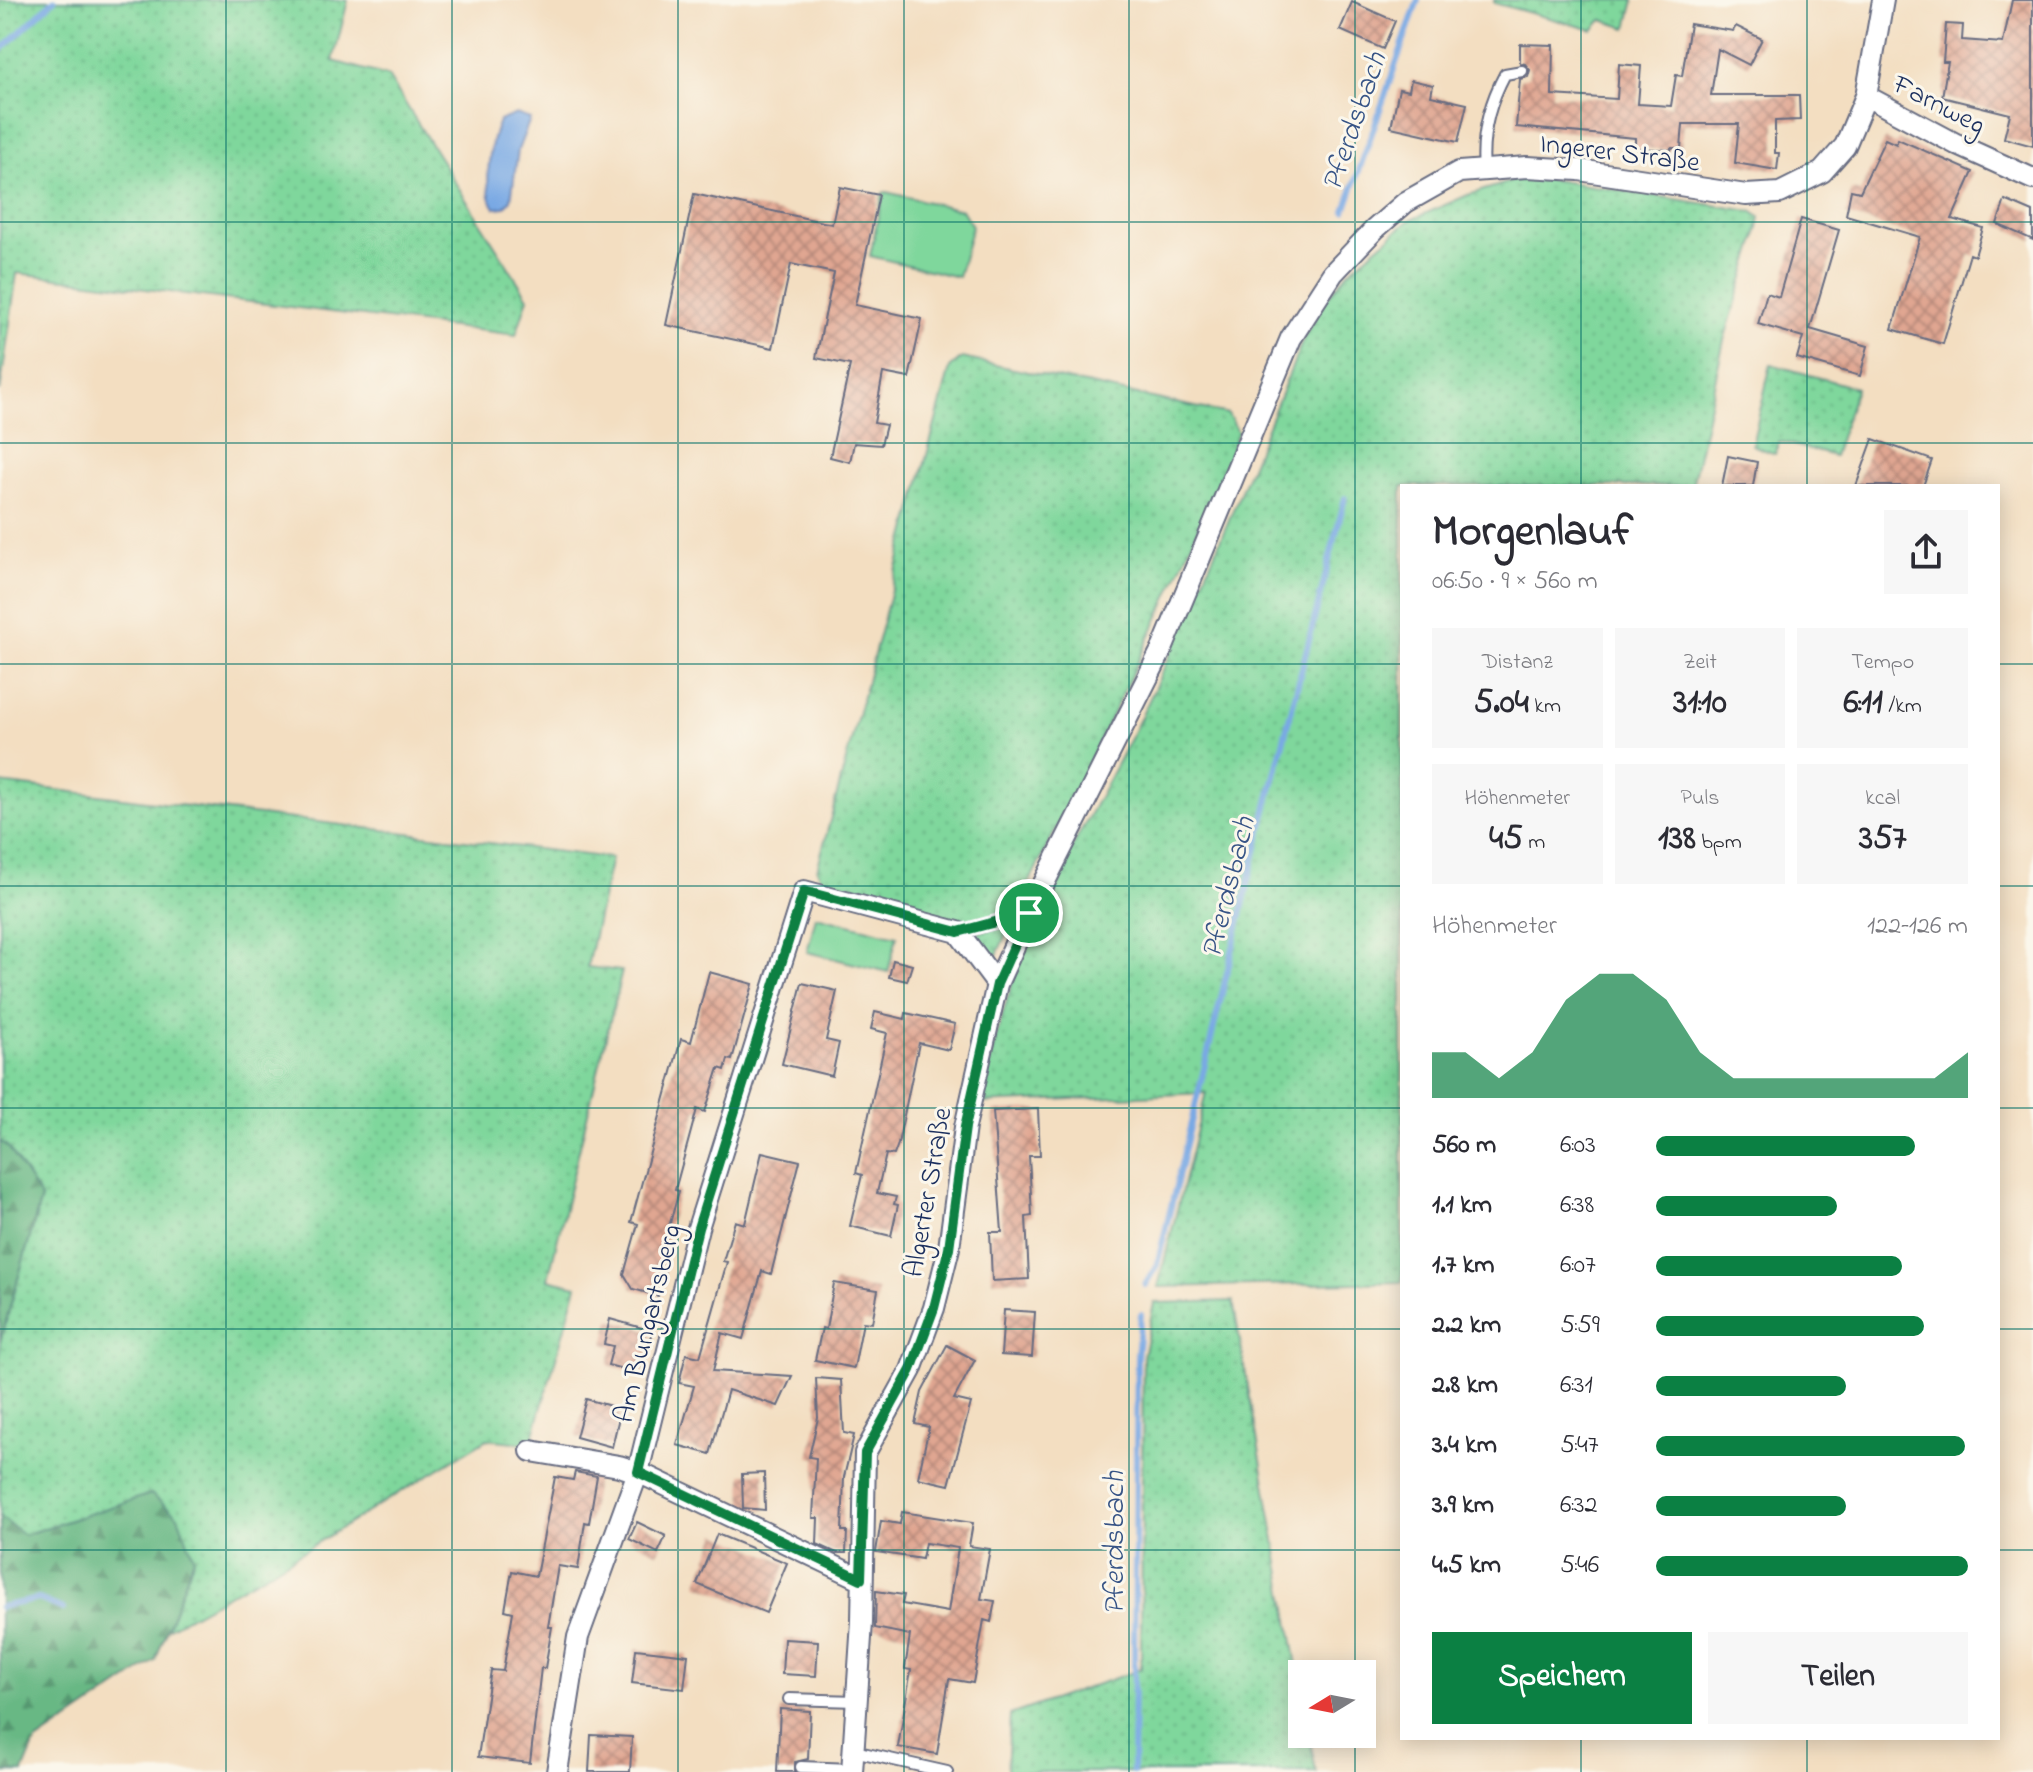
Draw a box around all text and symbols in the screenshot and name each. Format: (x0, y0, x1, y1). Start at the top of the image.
water label: Pferdsbach (1312, 46, 1400, 197)
street label: Farnweg (1884, 65, 1992, 147)
street label: Ingerer Straße (1537, 124, 1702, 185)
text: Morgenlauf (1432, 501, 1633, 565)
button: share (1884, 510, 1968, 594)
text: 06:50 · 9 × 560 m (1432, 563, 1598, 601)
text: Distanz (1482, 647, 1553, 679)
text: Zeit (1683, 647, 1717, 679)
text: Tempo (1851, 647, 1914, 679)
text: 5.04 (1474, 679, 1529, 729)
text: 31:10 (1673, 679, 1727, 729)
text: 6:11 (1843, 679, 1883, 729)
text: km (1529, 691, 1561, 723)
text: /km (1883, 691, 1922, 723)
text: Höhenmeter (1464, 783, 1570, 815)
text: Puls (1681, 783, 1719, 815)
text: kcal (1865, 783, 1900, 815)
water label: Pferdsbach (1191, 812, 1269, 963)
text: 45 (1489, 815, 1523, 865)
text: 138 (1658, 815, 1696, 865)
text: 357 (1859, 815, 1906, 865)
text: m (1523, 827, 1545, 859)
text: bpm (1696, 827, 1742, 859)
pin (995, 879, 1063, 947)
icon: arrive (1007, 891, 1051, 935)
text: Höhenmeter (1432, 908, 1557, 946)
text: 122–126 m (1867, 908, 1968, 946)
street label: Algerter Straße (894, 1104, 965, 1281)
text: 560 m (1432, 1127, 1496, 1165)
text: 6:03 (1560, 1127, 1596, 1165)
text: 1.1 km (1432, 1187, 1492, 1225)
text: 6:38 (1560, 1187, 1594, 1225)
street label: Am Bungartsberg (605, 1220, 694, 1427)
text: 1.7 km (1432, 1247, 1494, 1285)
text: 6:07 (1560, 1247, 1596, 1285)
text: 2.2 km (1432, 1307, 1501, 1345)
text: 5:59 (1560, 1307, 1600, 1345)
text: 2.8 km (1432, 1367, 1498, 1405)
text: 6:31 (1560, 1367, 1593, 1405)
text: 3.4 km (1432, 1427, 1497, 1465)
text: 5:47 (1560, 1427, 1599, 1465)
water label: Pferdsbach (1094, 1470, 1138, 1615)
text: 3.9 km (1432, 1487, 1494, 1525)
text: 6:32 (1560, 1487, 1597, 1525)
text: 4.5 km (1432, 1547, 1501, 1585)
text: 5:46 (1560, 1547, 1599, 1585)
button: Speichern (1432, 1632, 1692, 1724)
button: Teilen (1708, 1632, 1968, 1724)
north arrow (1288, 1660, 1376, 1748)
map controls (1288, 1660, 1376, 1748)

